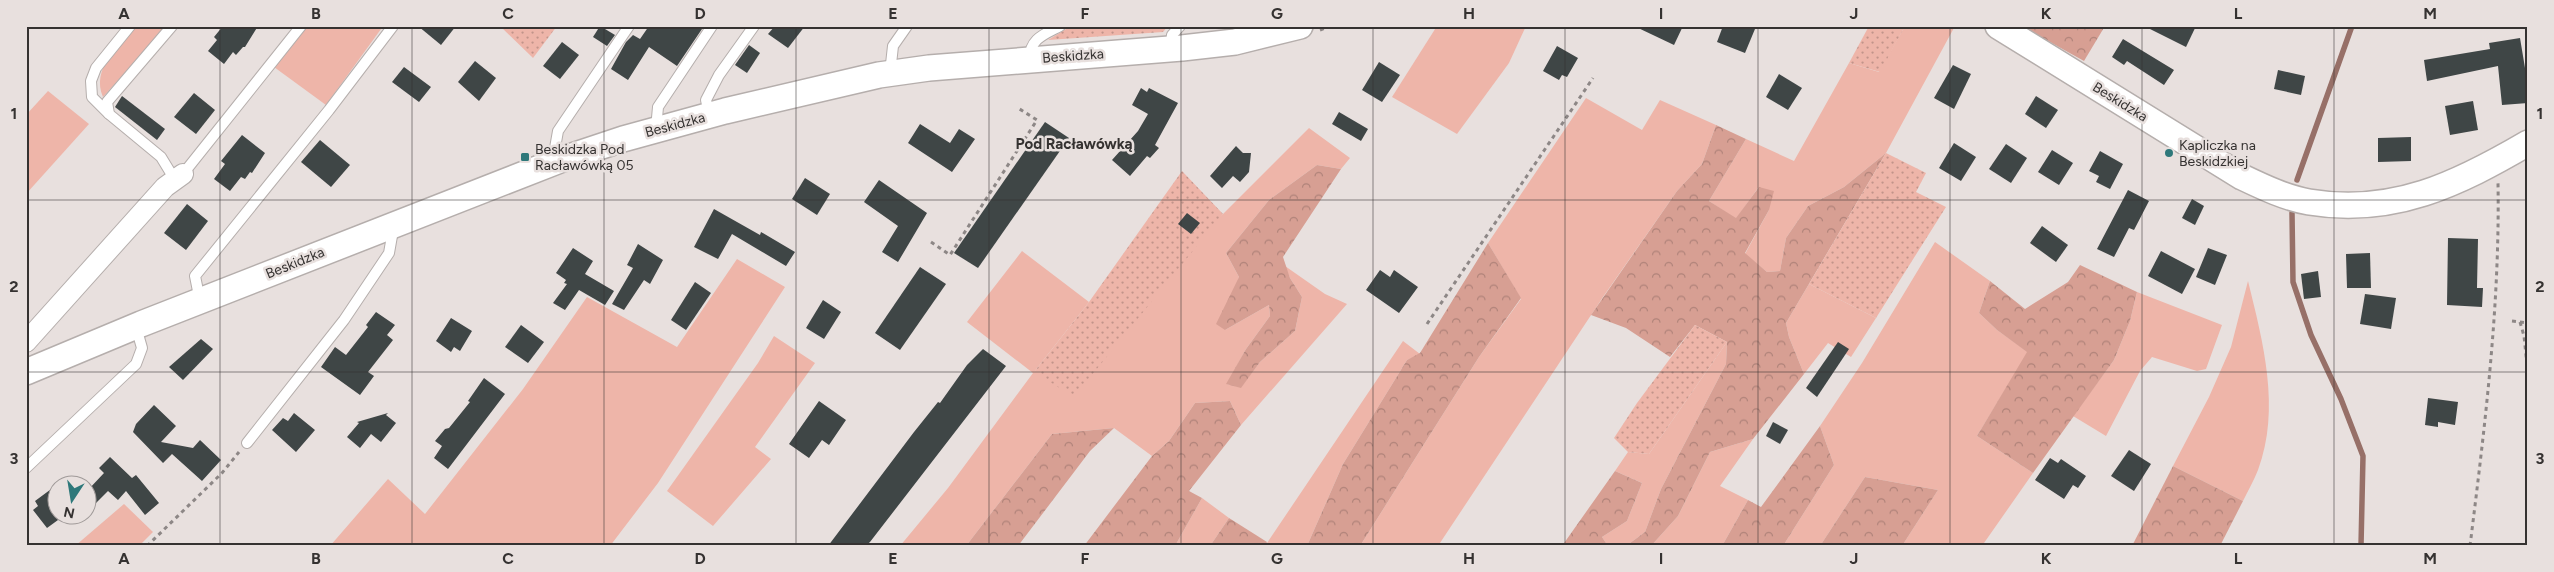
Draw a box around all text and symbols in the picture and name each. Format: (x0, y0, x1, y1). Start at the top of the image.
text: A (118, 4, 130, 23)
text: B (311, 4, 321, 23)
text: C (502, 4, 514, 23)
text: D (694, 4, 706, 23)
text: E (888, 4, 898, 23)
text: F (1081, 4, 1090, 23)
text: G (1271, 4, 1283, 23)
text: H (1463, 4, 1475, 23)
text: I (1659, 4, 1663, 23)
text: J (1850, 4, 1858, 23)
text: K (2041, 4, 2052, 23)
text: L (2234, 4, 2243, 23)
text: M (2423, 4, 2437, 23)
street label: Beskidzka (1042, 45, 1104, 67)
street label: Beskidzka (2089, 78, 2151, 126)
text: 1 (11, 104, 17, 123)
text: 1 (2537, 104, 2543, 123)
street label: Beskidzka (643, 109, 707, 141)
district label: Pod Racławówką (1016, 135, 1132, 153)
place label: Kapliczka na Beskidzkiej (2179, 137, 2256, 170)
place label: Beskidzka Pod Racławówką 05 (535, 141, 633, 174)
marker: Kapliczka na Beskidzkiej (2163, 147, 2175, 159)
marker: Beskidzka Pod Racławówką 05 (519, 151, 531, 163)
street label: Beskidzka (263, 244, 327, 282)
text: 2 (9, 277, 19, 296)
text: 2 (2535, 277, 2545, 296)
text: 3 (10, 449, 19, 468)
text: 3 (2536, 449, 2545, 468)
north arrow (48, 474, 98, 524)
text: N (62, 503, 76, 522)
text: A (118, 549, 130, 568)
text: B (311, 549, 321, 568)
text: C (502, 549, 514, 568)
text: D (694, 549, 706, 568)
text: E (888, 549, 898, 568)
text: F (1081, 549, 1090, 568)
text: G (1271, 549, 1283, 568)
text: H (1463, 549, 1475, 568)
text: I (1659, 549, 1663, 568)
text: J (1850, 549, 1858, 568)
text: K (2041, 549, 2052, 568)
text: L (2234, 549, 2243, 568)
text: M (2423, 549, 2437, 568)

